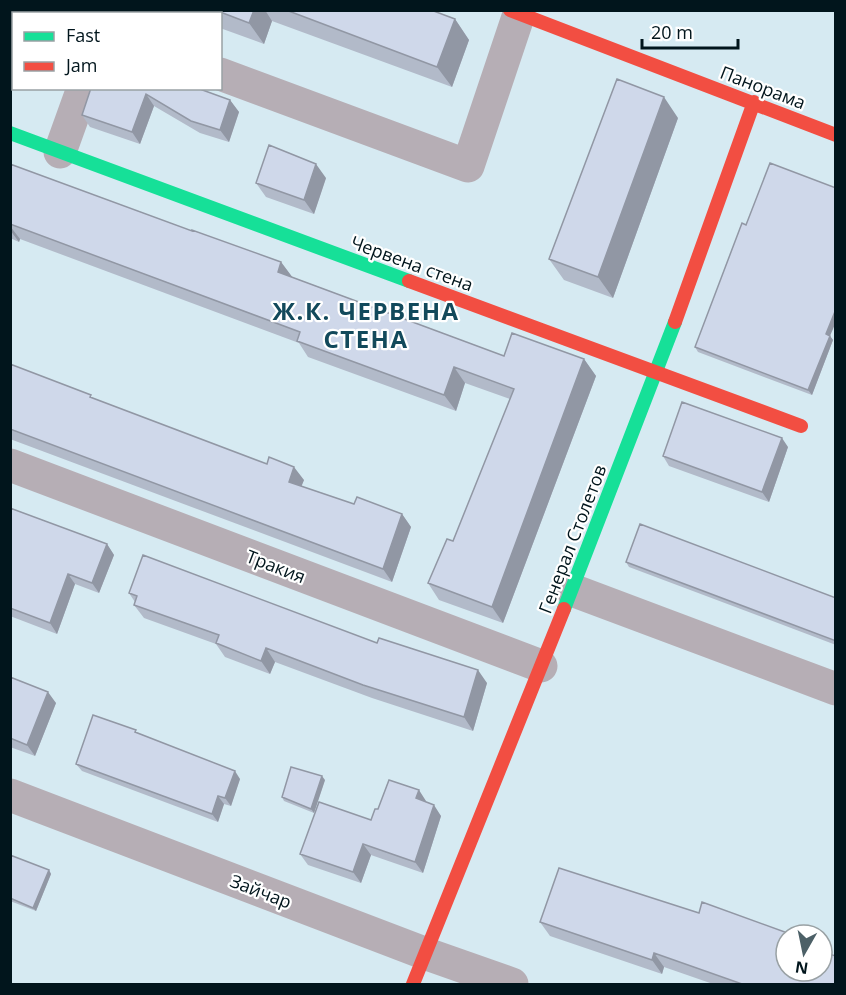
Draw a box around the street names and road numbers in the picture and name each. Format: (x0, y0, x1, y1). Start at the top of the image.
street label: Панорама (717, 60, 809, 114)
street label: Червена стена (347, 230, 477, 296)
street label: Генерал Столетов (533, 461, 611, 617)
street label: Тракия (243, 544, 309, 588)
street label: Зайчар (227, 868, 295, 914)

